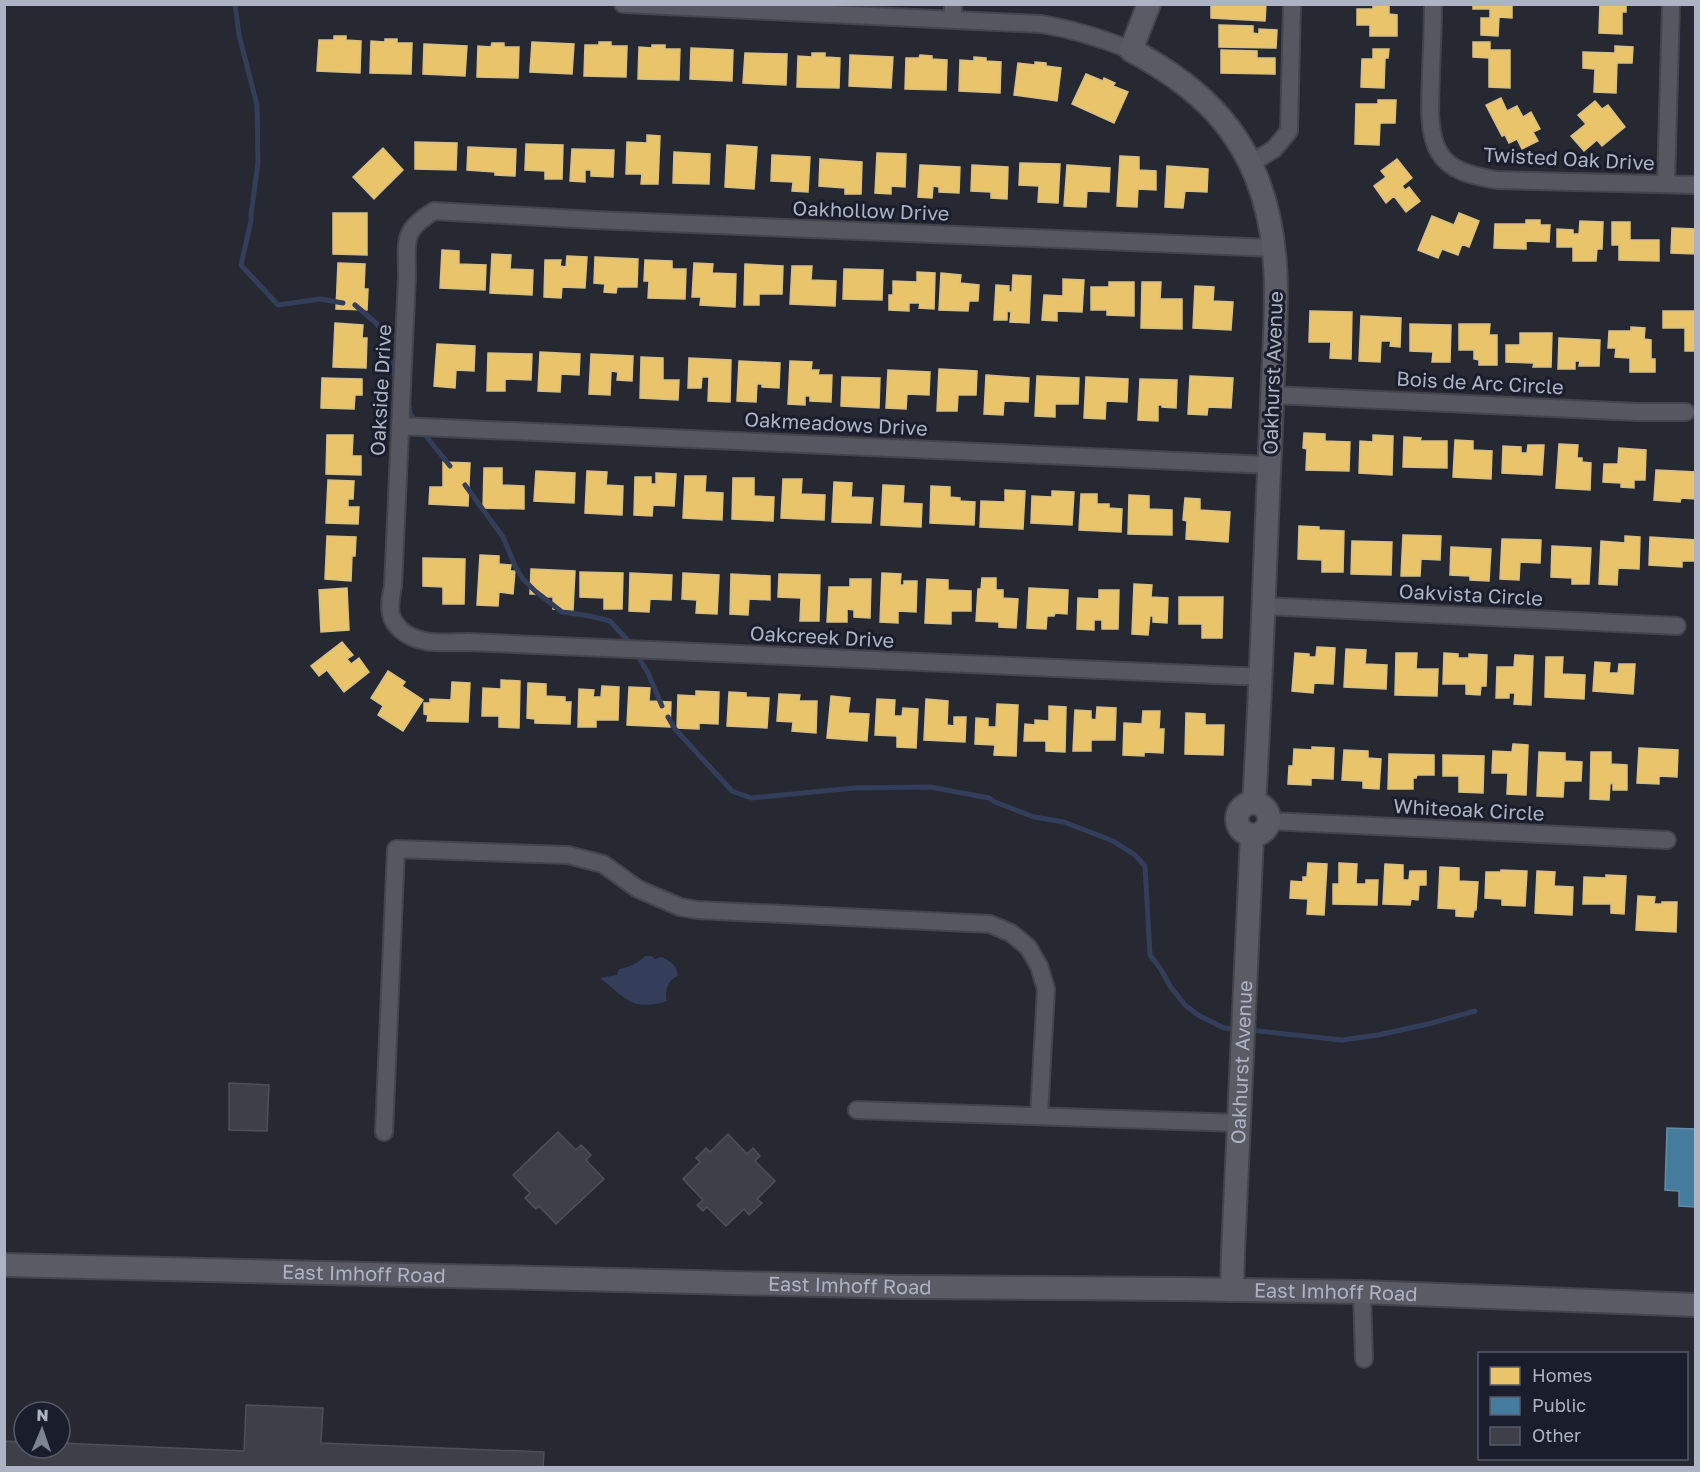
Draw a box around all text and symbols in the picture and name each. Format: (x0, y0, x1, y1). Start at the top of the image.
street label: Twisted Oak Drive (1483, 142, 1655, 174)
street label: Oakhollow Drive (792, 195, 950, 225)
street label: Oakhurst Avenue (1257, 291, 1287, 455)
street label: Oakside Drive (365, 323, 395, 456)
street label: Bois de Arc Circle (1396, 366, 1564, 398)
street label: Oakmeadows Drive (744, 406, 928, 440)
street label: Oakvista Circle (1398, 578, 1544, 610)
street label: Oakcreek Drive (749, 620, 895, 652)
street label: Whiteoak Circle (1393, 793, 1545, 825)
street label: Oakhurst Avenue (1225, 980, 1256, 1145)
street label: East Imhoff Road (282, 1259, 446, 1287)
street label: East Imhoff Road (768, 1271, 932, 1298)
street label: East Imhoff Road (1254, 1277, 1418, 1305)
legend (1478, 1352, 1688, 1460)
text: Homes (1532, 1364, 1592, 1386)
text: Public (1532, 1394, 1586, 1416)
north arrow (12, 1400, 72, 1460)
text: N (36, 1405, 49, 1425)
text: Other (1532, 1424, 1581, 1446)

